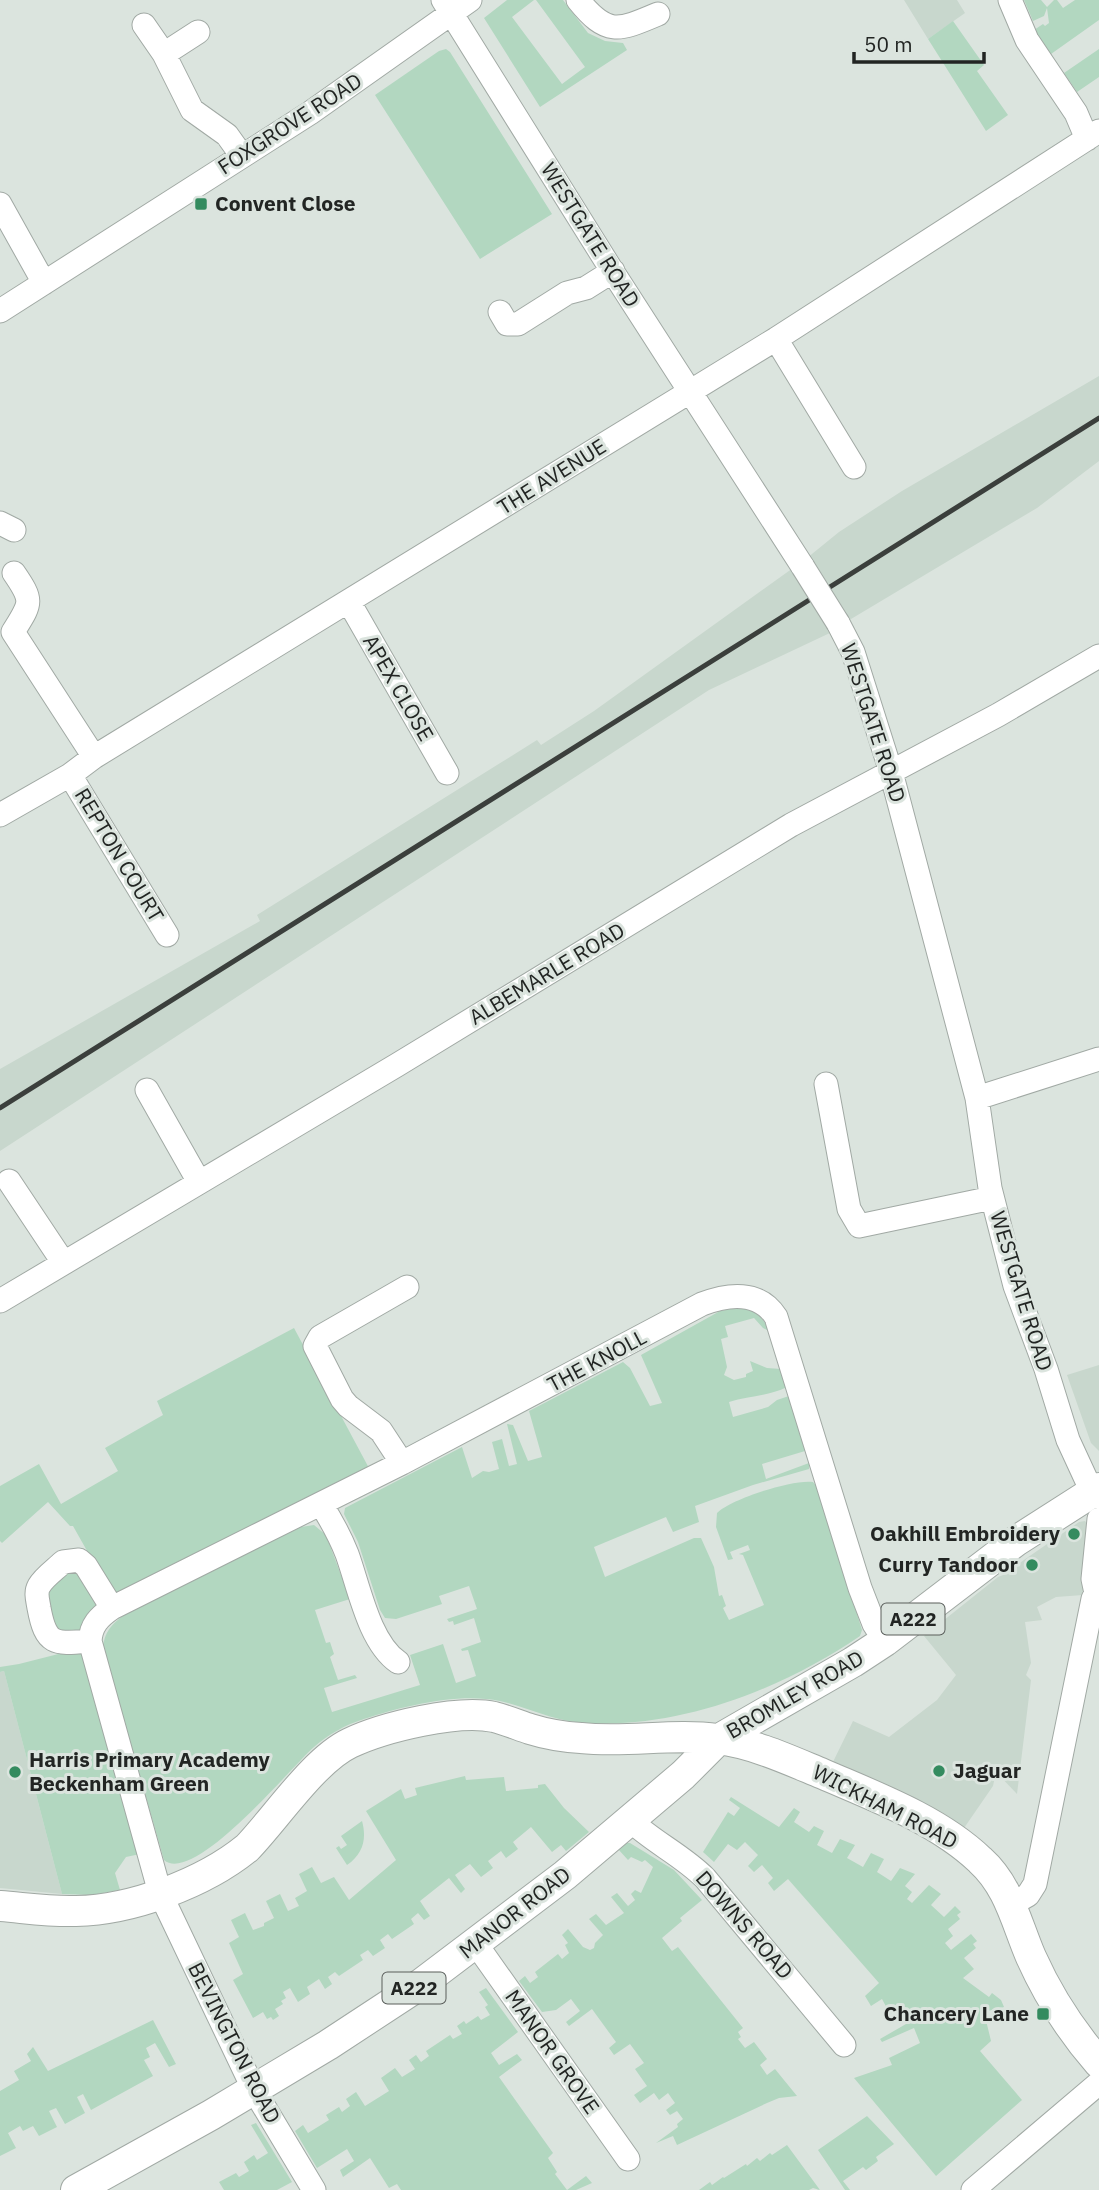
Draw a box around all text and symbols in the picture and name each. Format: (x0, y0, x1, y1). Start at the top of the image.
scale bar (854, 21, 984, 65)
text: 50 m (864, 30, 913, 58)
street label: FOXGROVE ROAD (212, 66, 367, 180)
street label: WESTGATE ROAD (535, 157, 647, 312)
place label: Convent Close (215, 189, 356, 217)
marker: Convent Close (193, 196, 209, 212)
street label: THE AVENUE (492, 432, 611, 521)
street label: APEX CLOSE (357, 629, 441, 746)
street label: WESTGATE ROAD (835, 640, 913, 806)
street label: REPTON COURT (69, 782, 171, 927)
street label: ALBEMARLE ROAD (463, 916, 630, 1031)
street label: WESTGATE ROAD (984, 1207, 1060, 1374)
street label: THE KNOLL (542, 1322, 651, 1398)
place label: Oakhill Embroidery (870, 1519, 1061, 1547)
marker: Oakhill Embroidery (1066, 1526, 1082, 1542)
place label: Curry Tandoor (878, 1550, 1019, 1578)
marker: Curry Tandoor (1024, 1557, 1040, 1573)
road number: A222 (881, 1604, 944, 1634)
street label: BROMLEY ROAD (721, 1644, 868, 1745)
place label: Harris Primary Academy Beckenham Green (29, 1745, 271, 1797)
place label: Jaguar (953, 1756, 1022, 1784)
street label: WICKHAM ROAD (808, 1758, 963, 1855)
marker: Jaguar (931, 1763, 947, 1779)
marker: Harris Primary Academy Beckenham Green (7, 1764, 23, 1780)
street label: MANOR ROAD (453, 1860, 576, 1964)
street label: DOWNS ROAD (690, 1864, 800, 1984)
street label: BEVINGTON ROAD (182, 1957, 288, 2128)
road number: A222 (382, 1972, 446, 2004)
street label: MANOR GROVE (499, 1984, 606, 2119)
place label: Chancery Lane (884, 1999, 1029, 2027)
marker: Chancery Lane (1035, 2006, 1051, 2022)

